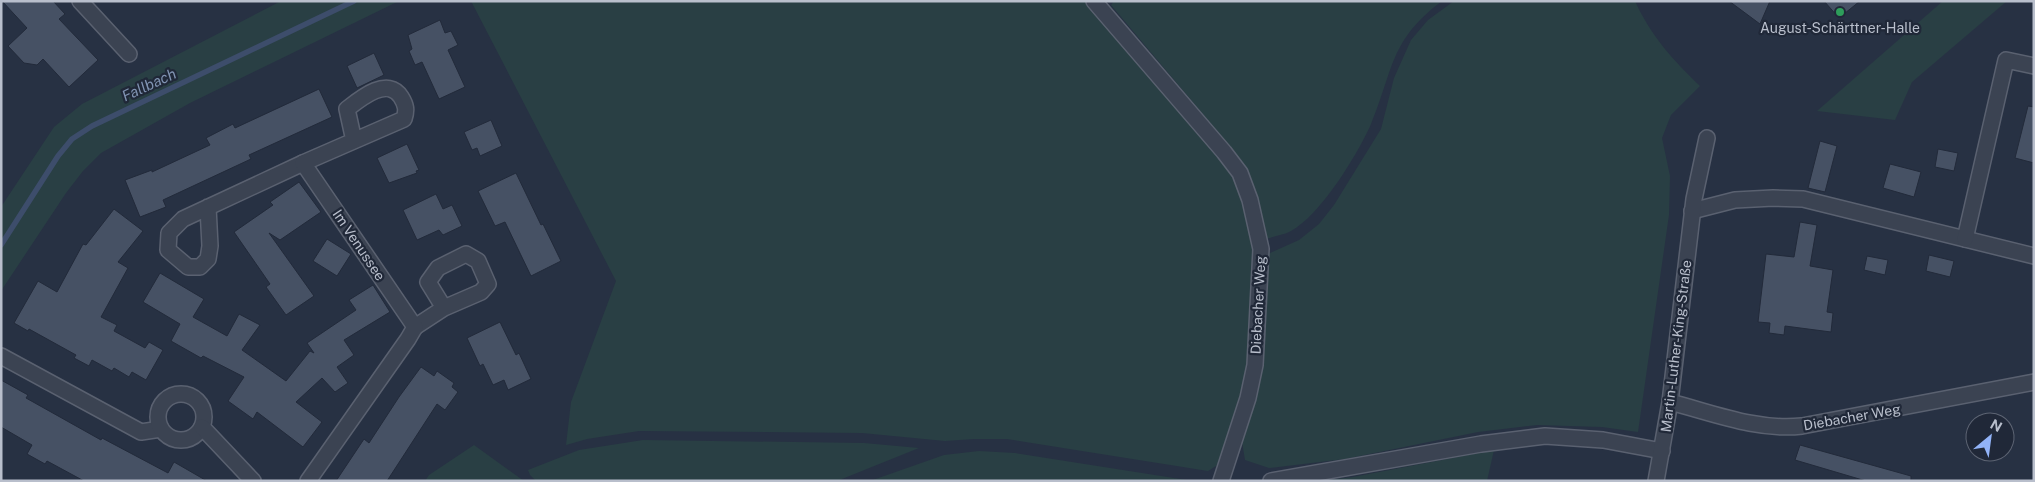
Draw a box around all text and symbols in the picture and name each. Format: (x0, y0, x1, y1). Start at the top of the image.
marker: August-Schärttner-Halle (1834, 6, 1846, 18)
place label: August-Schärttner-Halle (1760, 20, 1920, 36)
water label: Fallbach (119, 65, 179, 104)
street label: Im Venussee (329, 207, 389, 284)
street label: Diebacher Weg (1247, 255, 1269, 355)
street label: Martin-Luther-King-Straße (1657, 259, 1695, 433)
street label: Diebacher Weg (1802, 401, 1902, 433)
north arrow (1965, 412, 2015, 462)
text: N (1988, 416, 2005, 435)

